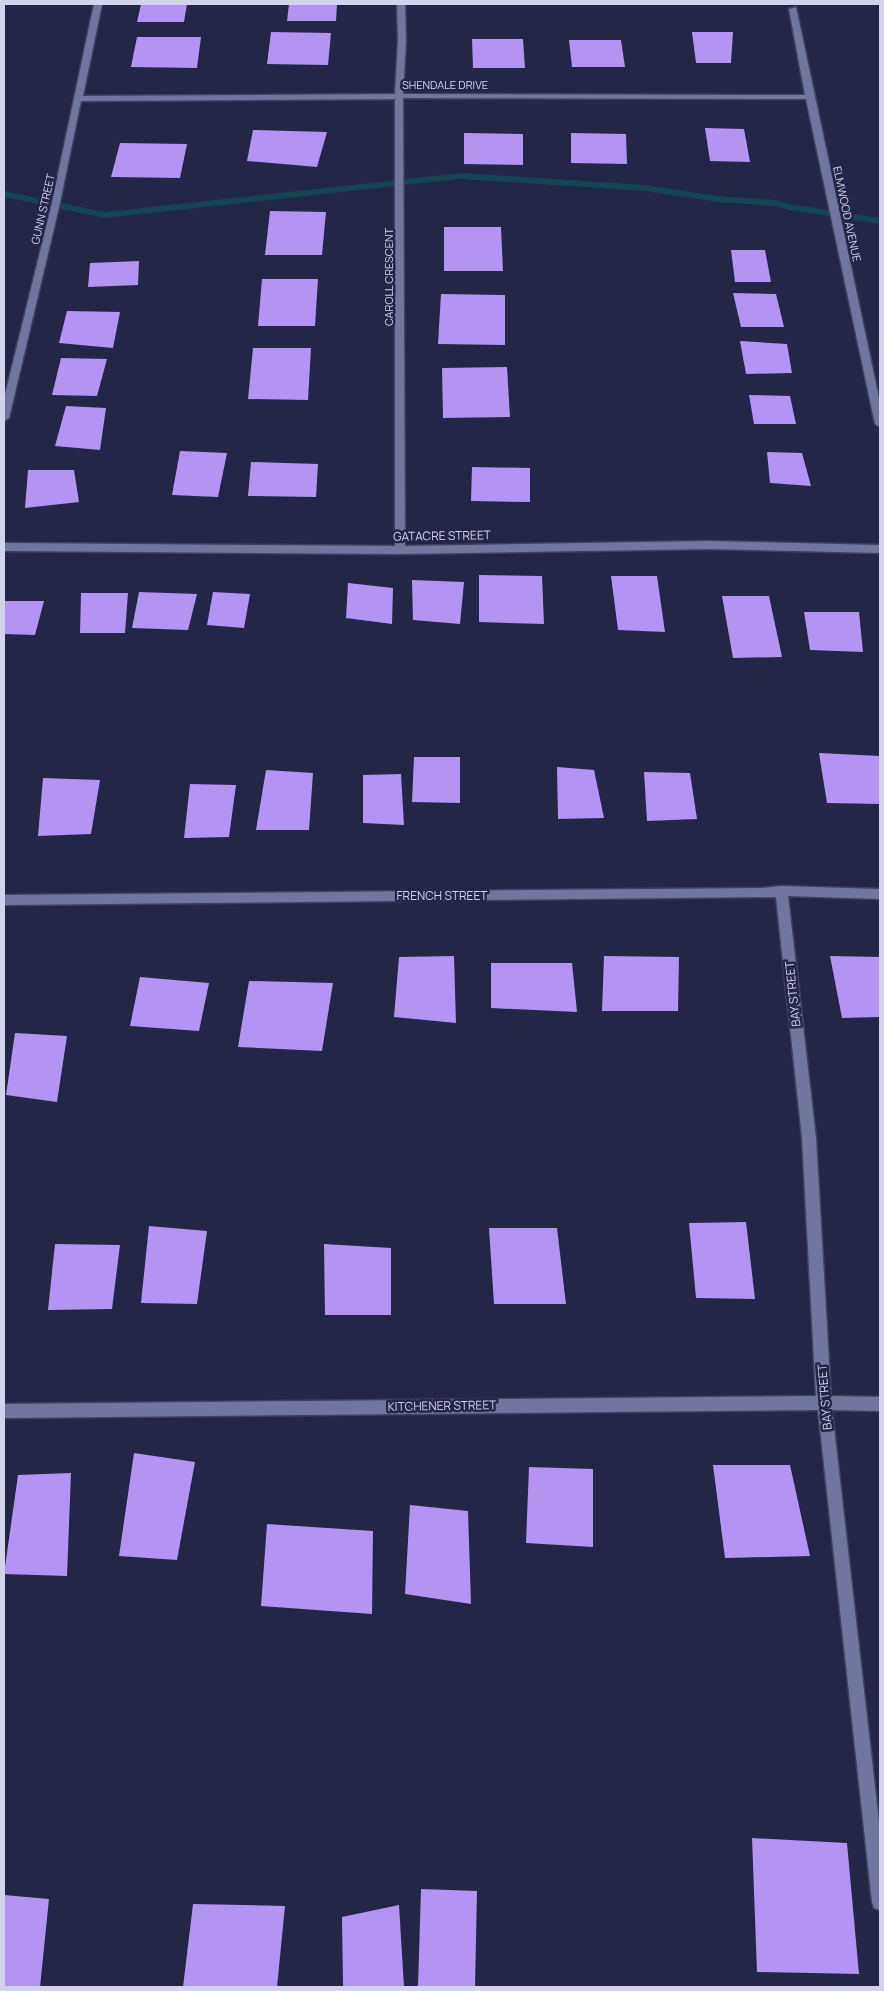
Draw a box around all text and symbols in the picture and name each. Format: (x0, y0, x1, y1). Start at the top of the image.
street label: SHENDALE DRIVE (402, 77, 488, 92)
street label: ELMWOOD AVENUE (830, 165, 865, 263)
street label: GUNN STREET (27, 172, 58, 246)
street label: CAROLL CRESCENT (381, 227, 396, 326)
street label: GATACRE STREET (393, 526, 492, 545)
street label: FRENCH STREET (397, 887, 488, 904)
street label: BAY STREET (781, 960, 804, 1028)
street label: BAY STREET (813, 1363, 836, 1431)
street label: KITCHENER STREET (387, 1396, 497, 1415)

